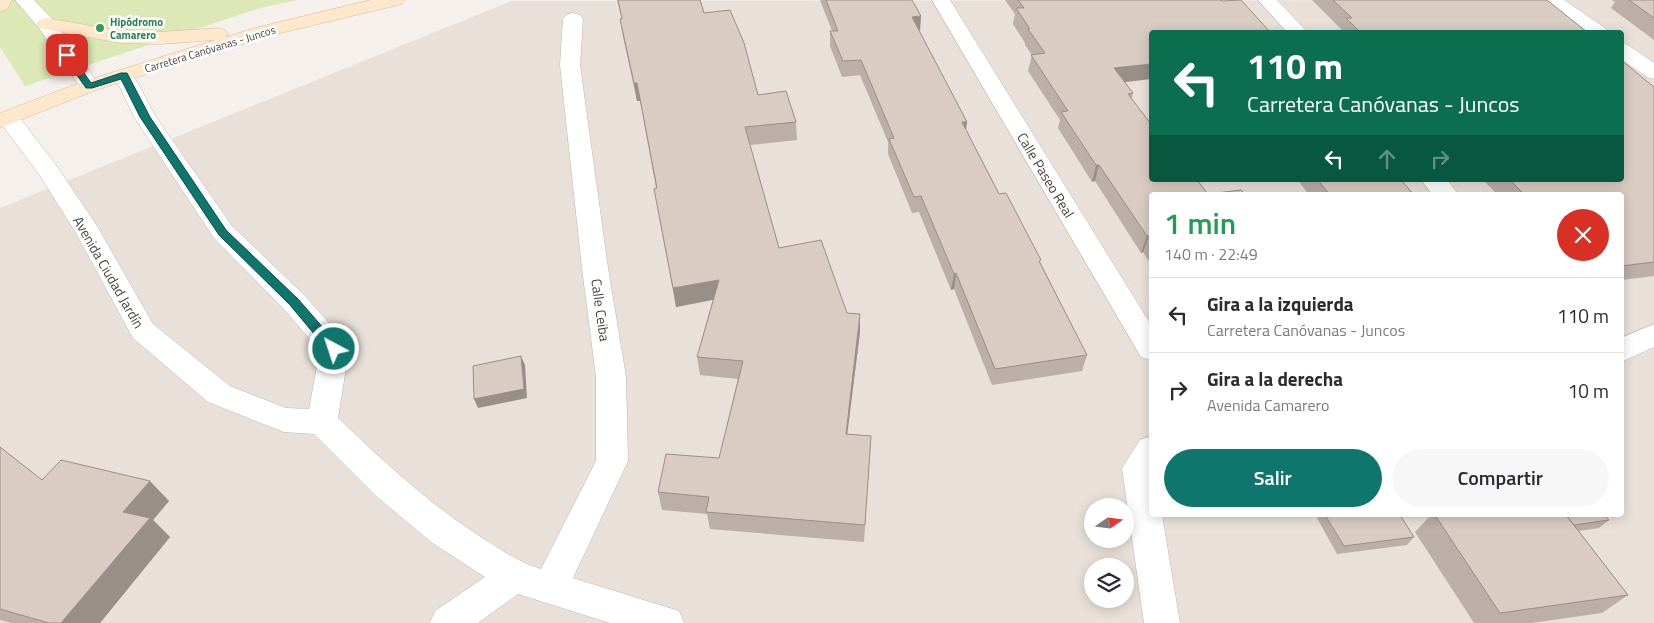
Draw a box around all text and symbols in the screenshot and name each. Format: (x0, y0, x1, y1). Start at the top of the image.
place label: Hipódromo Camarero (110, 14, 163, 43)
street label: Carretera Canóvanas - Juncos (142, 21, 278, 77)
marker: Hipódromo Camarero (94, 22, 106, 34)
pin (46, 34, 88, 76)
text: 110 m (1247, 39, 1343, 93)
icon: arrive (53, 41, 81, 69)
icon: left (1164, 50, 1229, 115)
text: Carretera Canóvanas - Juncos (1247, 87, 1520, 121)
street label: Calle Paseo Real (1012, 128, 1080, 222)
icon: left (1320, 145, 1348, 173)
icon: ahead (1373, 145, 1401, 173)
icon: right (1426, 145, 1454, 173)
text: 1 min (1164, 200, 1236, 246)
button: close (1557, 209, 1609, 261)
street label: Avenida Ciudad Jardín (68, 212, 150, 332)
text: 140 m · 22:49 (1164, 242, 1258, 266)
street label: Calle Ceiba (586, 277, 616, 343)
text: Gira a la izquierda (1207, 289, 1354, 318)
icon: left (1164, 301, 1192, 329)
text: 110 m (1557, 301, 1609, 330)
text: Carretera Canóvanas - Juncos (1207, 318, 1405, 342)
position arrow (307, 322, 359, 374)
text: Gira a la derecha (1207, 364, 1343, 393)
icon: right (1164, 376, 1192, 404)
text: 10 m (1568, 376, 1609, 405)
text: Avenida Camarero (1207, 393, 1329, 417)
button: Salir (1164, 449, 1382, 507)
button: Compartir (1392, 449, 1609, 507)
north arrow (1084, 498, 1134, 548)
map controls (1084, 498, 1134, 608)
button: layers (1084, 558, 1134, 608)

